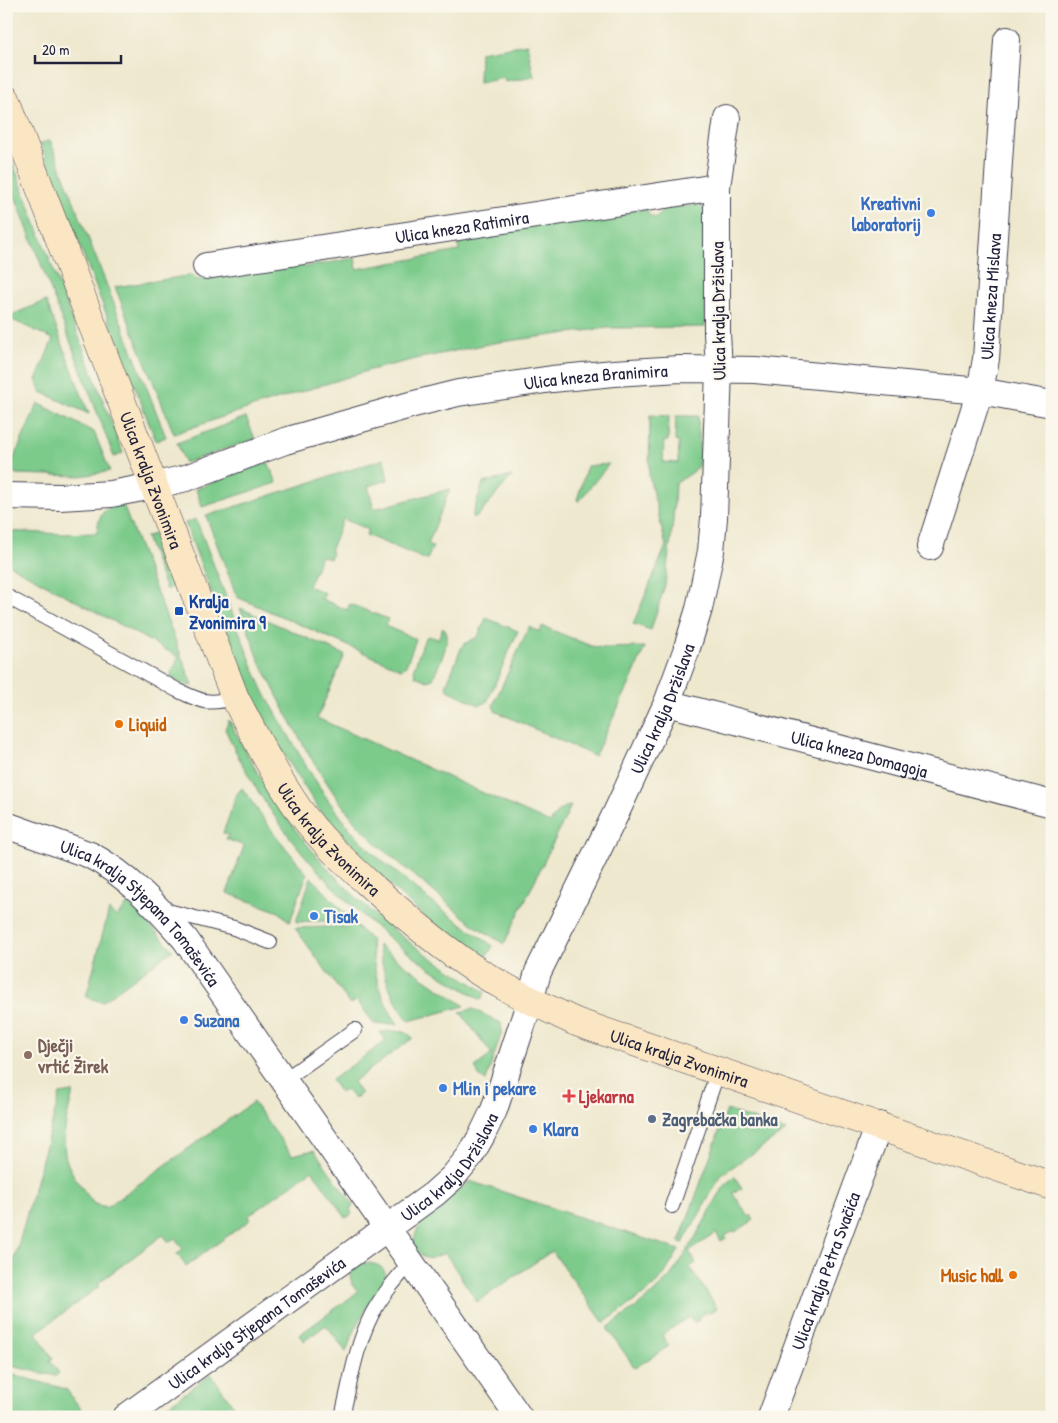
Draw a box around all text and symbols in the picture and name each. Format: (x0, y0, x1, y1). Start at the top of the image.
scale bar (35, 32, 121, 64)
text: 20 m (42, 39, 69, 60)
place label: Kreativni laboratorij (852, 191, 921, 237)
street label: Ulica kneza Ratimira (394, 204, 530, 249)
marker: Kreativni laboratorij (925, 207, 937, 219)
street label: Ulica kneza Mislava (973, 233, 1007, 360)
street label: Ulica kralja Držislava (704, 241, 732, 381)
street label: Ulica kneza Branimira (522, 357, 668, 396)
street label: Ulica kralja Zvonimira (114, 408, 189, 552)
place label: Kralja Zvonimira 9 (189, 589, 266, 635)
marker: Kralja Zvonimira 9 (173, 605, 185, 617)
street label: Ulica kralja Držislava (624, 640, 700, 778)
place label: Liquid (129, 712, 166, 738)
marker: Liquid (113, 718, 125, 730)
street label: Ulica kneza Domagoja (788, 724, 931, 783)
street label: Ulica kralja Zvonimira (272, 778, 386, 901)
street label: Ulica kralja Stjepana Tomaševića (57, 833, 227, 991)
place label: Tisak (323, 904, 358, 929)
marker: Tisak (308, 910, 320, 922)
place label: Suzana (194, 1008, 240, 1033)
marker: Suzana (178, 1014, 190, 1026)
street label: Ulica kralja Zvonimira (607, 1022, 752, 1093)
place label: Dječji vrtić Žirek (37, 1033, 109, 1079)
marker: Dječji vrtić Žirek (22, 1049, 34, 1061)
place label: Mlin i pekare (453, 1076, 537, 1102)
marker: Mlin i pekare (437, 1082, 449, 1094)
place label: Ljekarna (579, 1084, 635, 1109)
marker: Ljekarna (563, 1090, 575, 1102)
place label: Zagrebačka banka (662, 1107, 778, 1133)
street label: Ulica kralja Držislava (395, 1108, 503, 1227)
marker: Zagrebačka banka (646, 1113, 658, 1125)
place label: Klara (543, 1117, 579, 1142)
marker: Klara (527, 1123, 539, 1135)
street label: Ulica kralja Petra Svačića (785, 1188, 866, 1353)
street label: Ulica kralja Stjepana Tomaševića (163, 1250, 350, 1395)
place label: Music hall (941, 1263, 1004, 1288)
marker: Music hall (1007, 1269, 1019, 1281)

